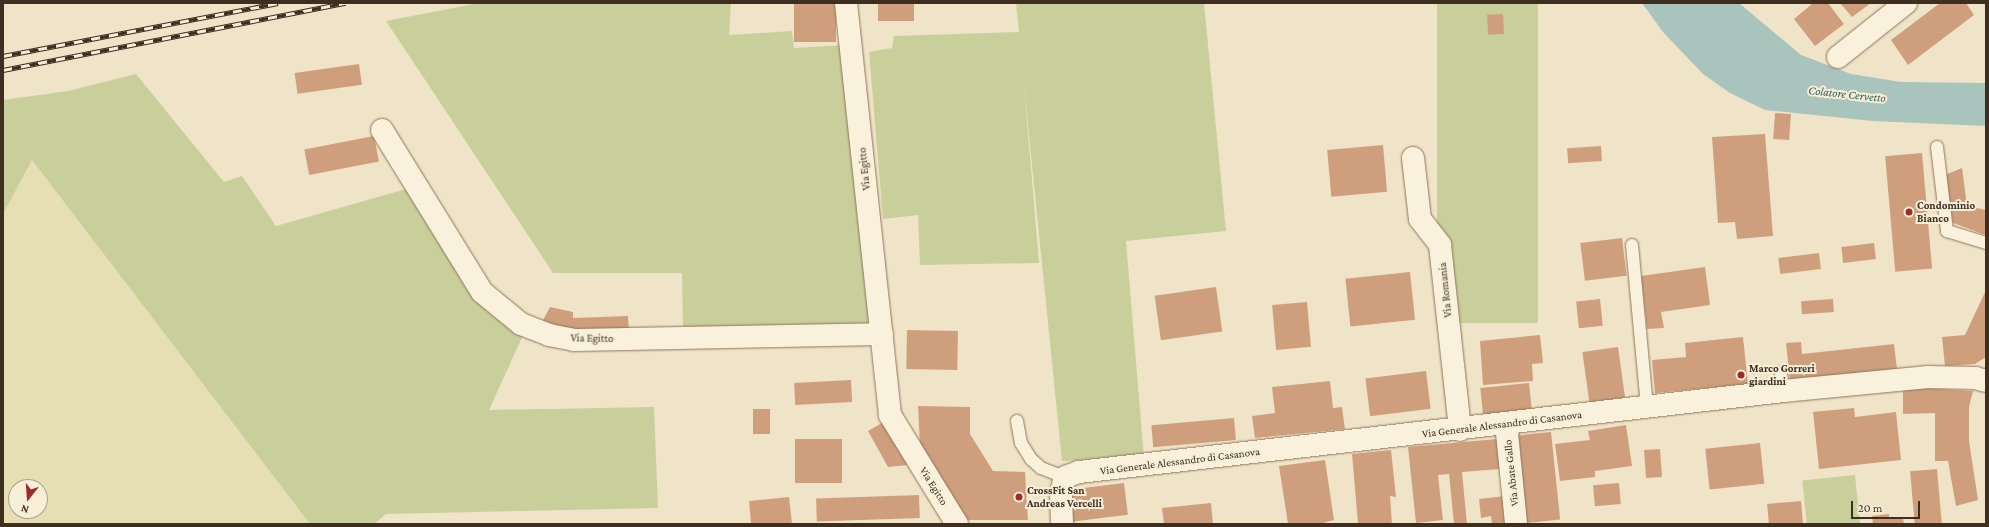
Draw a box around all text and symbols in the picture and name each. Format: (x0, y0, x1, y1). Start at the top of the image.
water label: Colatore Cervetto (1808, 84, 1886, 106)
street label: Via Egitto (855, 147, 873, 191)
place label: Condominio Bianco (1917, 199, 1975, 225)
marker: Condominio Bianco (1904, 207, 1914, 217)
street label: Via Romania (1436, 262, 1454, 318)
street label: Via Egitto (570, 331, 614, 345)
place label: Marco Gorreri giardini (1749, 362, 1815, 388)
marker: Marco Gorreri giardini (1736, 370, 1746, 380)
street label: Via Generale Alessandro di Casanova (1421, 408, 1583, 440)
street label: Via Abate Gallo (1501, 439, 1521, 507)
street label: Via Generale Alessandro di Casanova (1099, 445, 1261, 477)
street label: Via Egitto (917, 464, 951, 508)
north arrow (8, 479, 48, 519)
place label: CrossFit San Andreas Vercelli (1027, 484, 1102, 510)
marker: CrossFit San Andreas Vercelli (1014, 492, 1024, 502)
scale bar (1853, 493, 1922, 519)
text: 20 m (1858, 501, 1882, 515)
text: N (19, 503, 30, 516)

